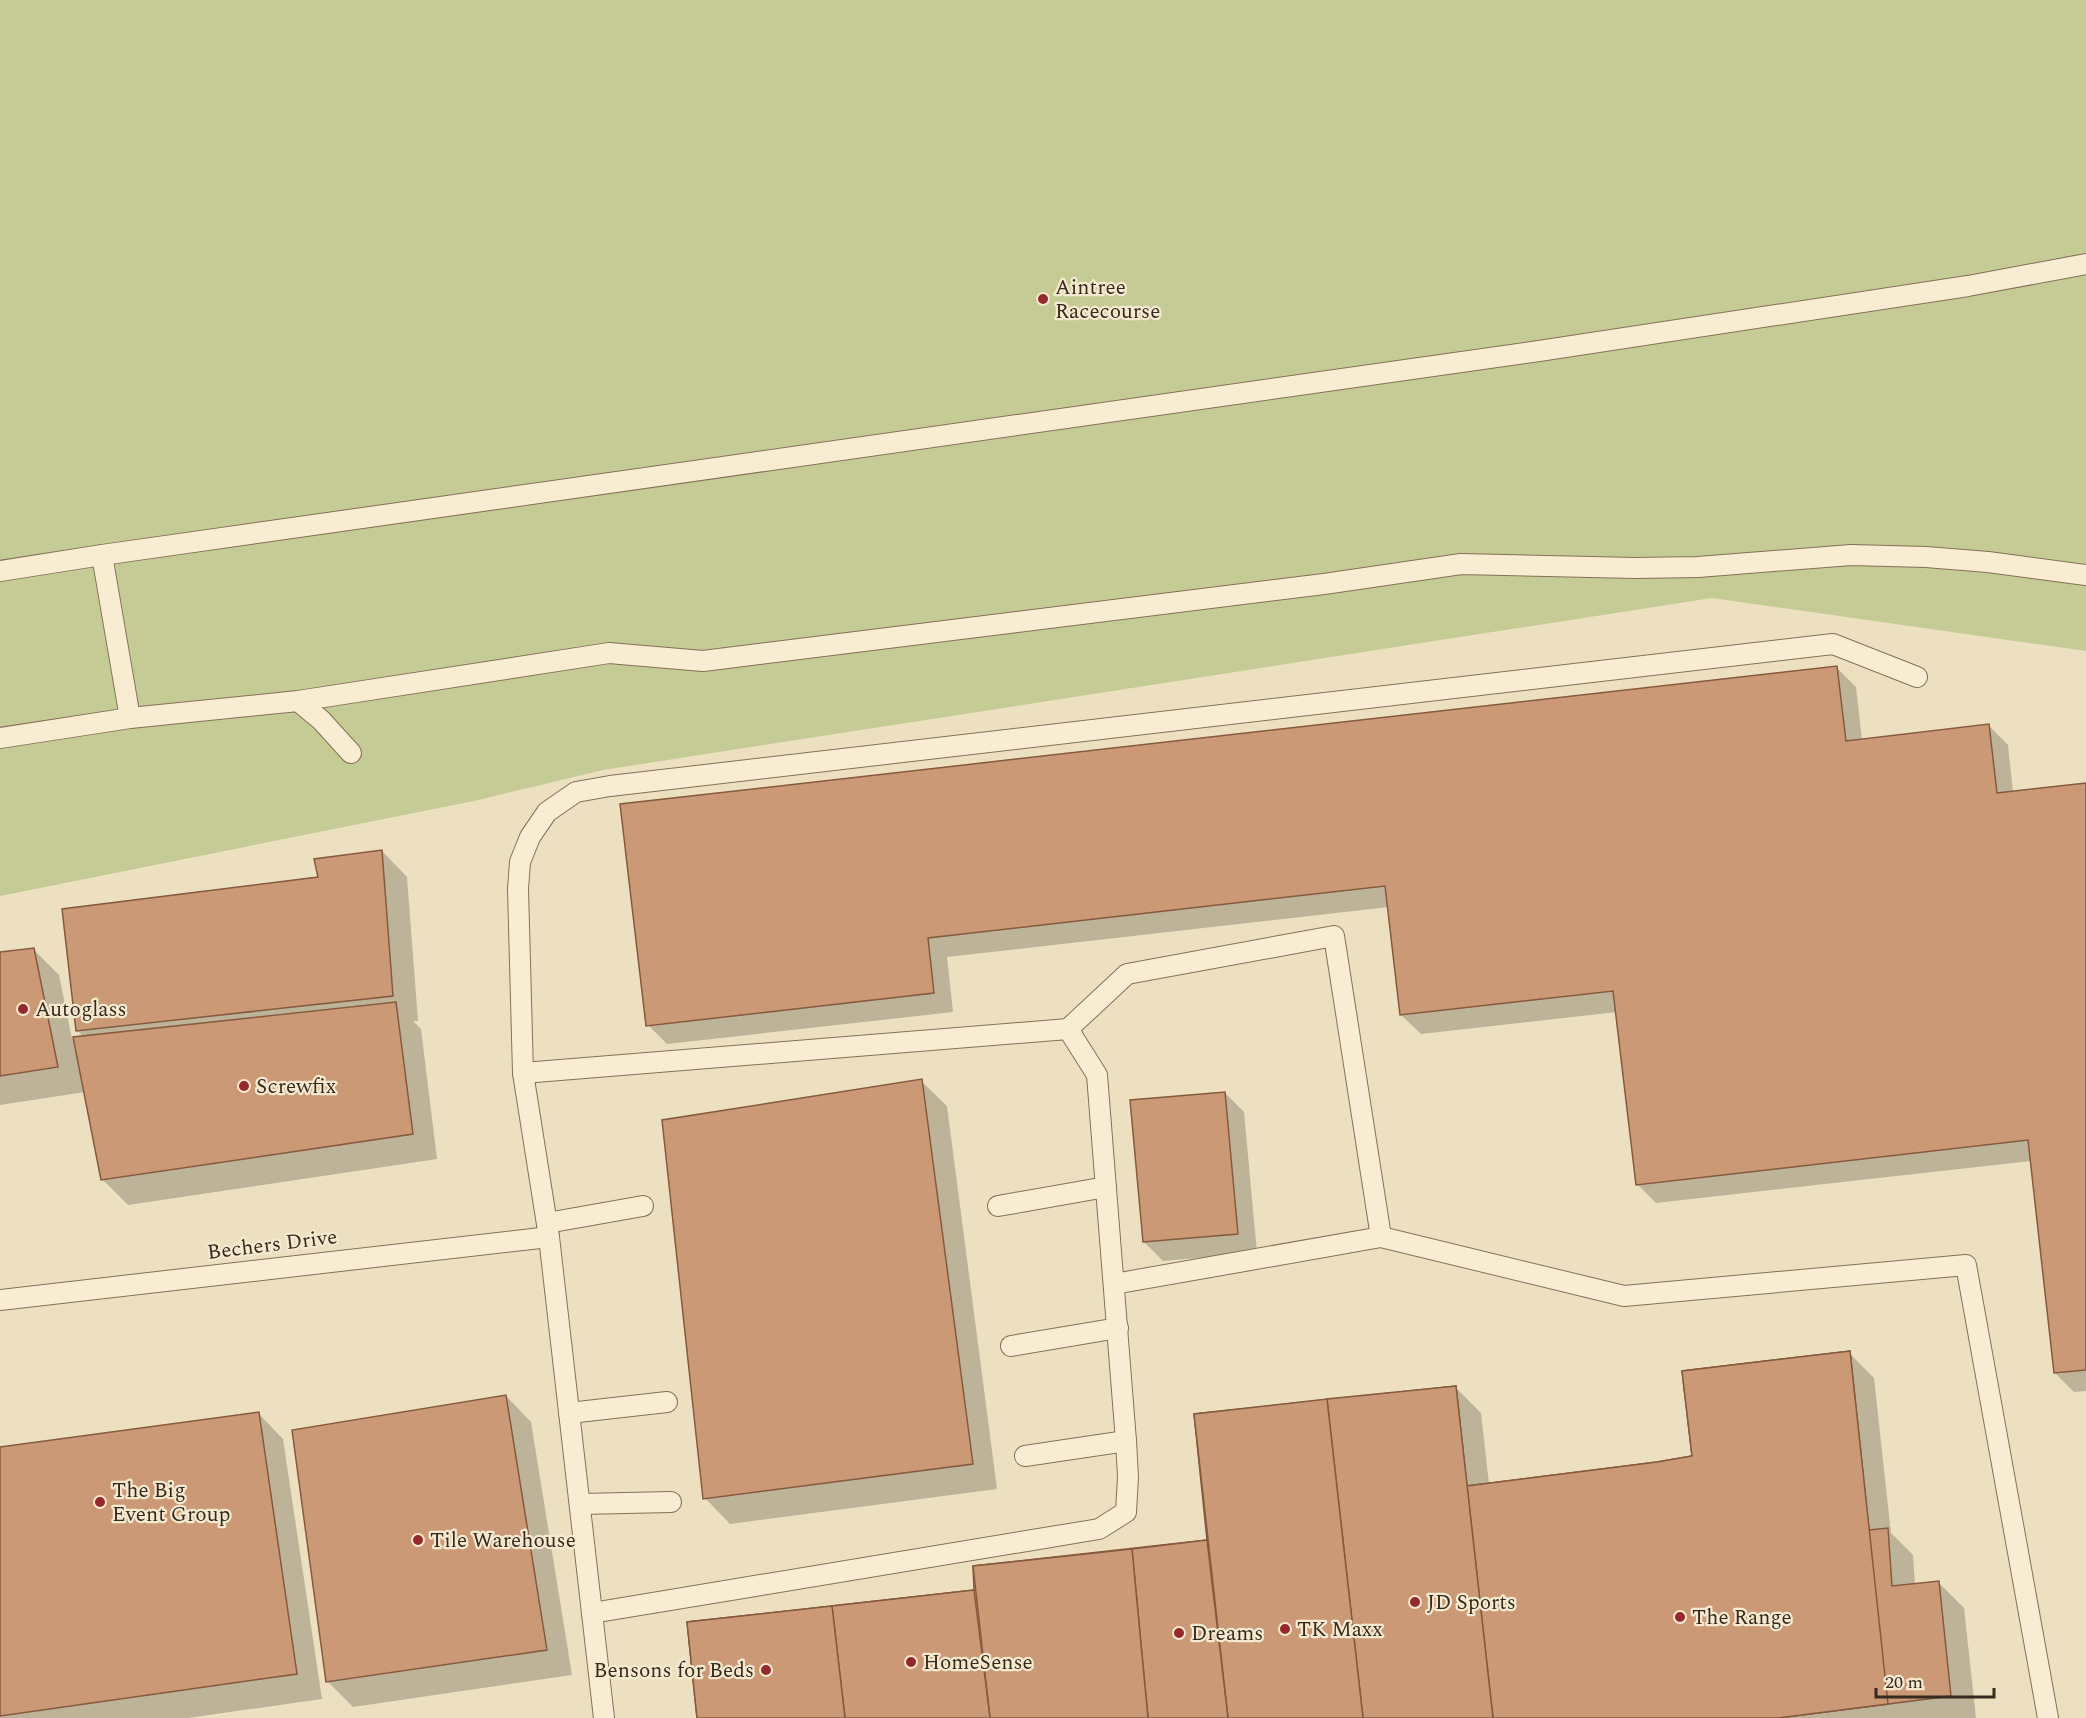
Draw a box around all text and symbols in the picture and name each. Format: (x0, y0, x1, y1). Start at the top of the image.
place label: Aintree Racecourse (1055, 272, 1160, 328)
marker: Aintree Racecourse (1036, 292, 1050, 306)
place label: Autoglass (35, 994, 127, 1026)
marker: Autoglass (16, 1002, 30, 1016)
place label: Screwfix (256, 1071, 336, 1103)
marker: Screwfix (237, 1079, 251, 1093)
street label: Bechers Drive (205, 1221, 339, 1269)
place label: The Big Event Group (112, 1475, 230, 1531)
marker: The Big Event Group (93, 1495, 107, 1509)
place label: Tile Warehouse (430, 1525, 576, 1557)
marker: Tile Warehouse (411, 1533, 425, 1547)
place label: JD Sports (1427, 1587, 1516, 1619)
marker: JD Sports (1408, 1595, 1422, 1609)
place label: The Range (1692, 1602, 1792, 1634)
marker: The Range (1673, 1610, 1687, 1624)
place label: TK Maxx (1297, 1614, 1383, 1646)
place label: Dreams (1191, 1618, 1263, 1650)
marker: TK Maxx (1278, 1622, 1292, 1636)
marker: Dreams (1172, 1626, 1186, 1640)
place label: HomeSense (923, 1647, 1033, 1679)
place label: Bensons for Beds (594, 1655, 754, 1687)
marker: HomeSense (904, 1655, 918, 1669)
scale bar (1876, 1661, 1994, 1699)
marker: Bensons for Beds (759, 1663, 773, 1677)
text: 20 m (1885, 1669, 1923, 1696)

